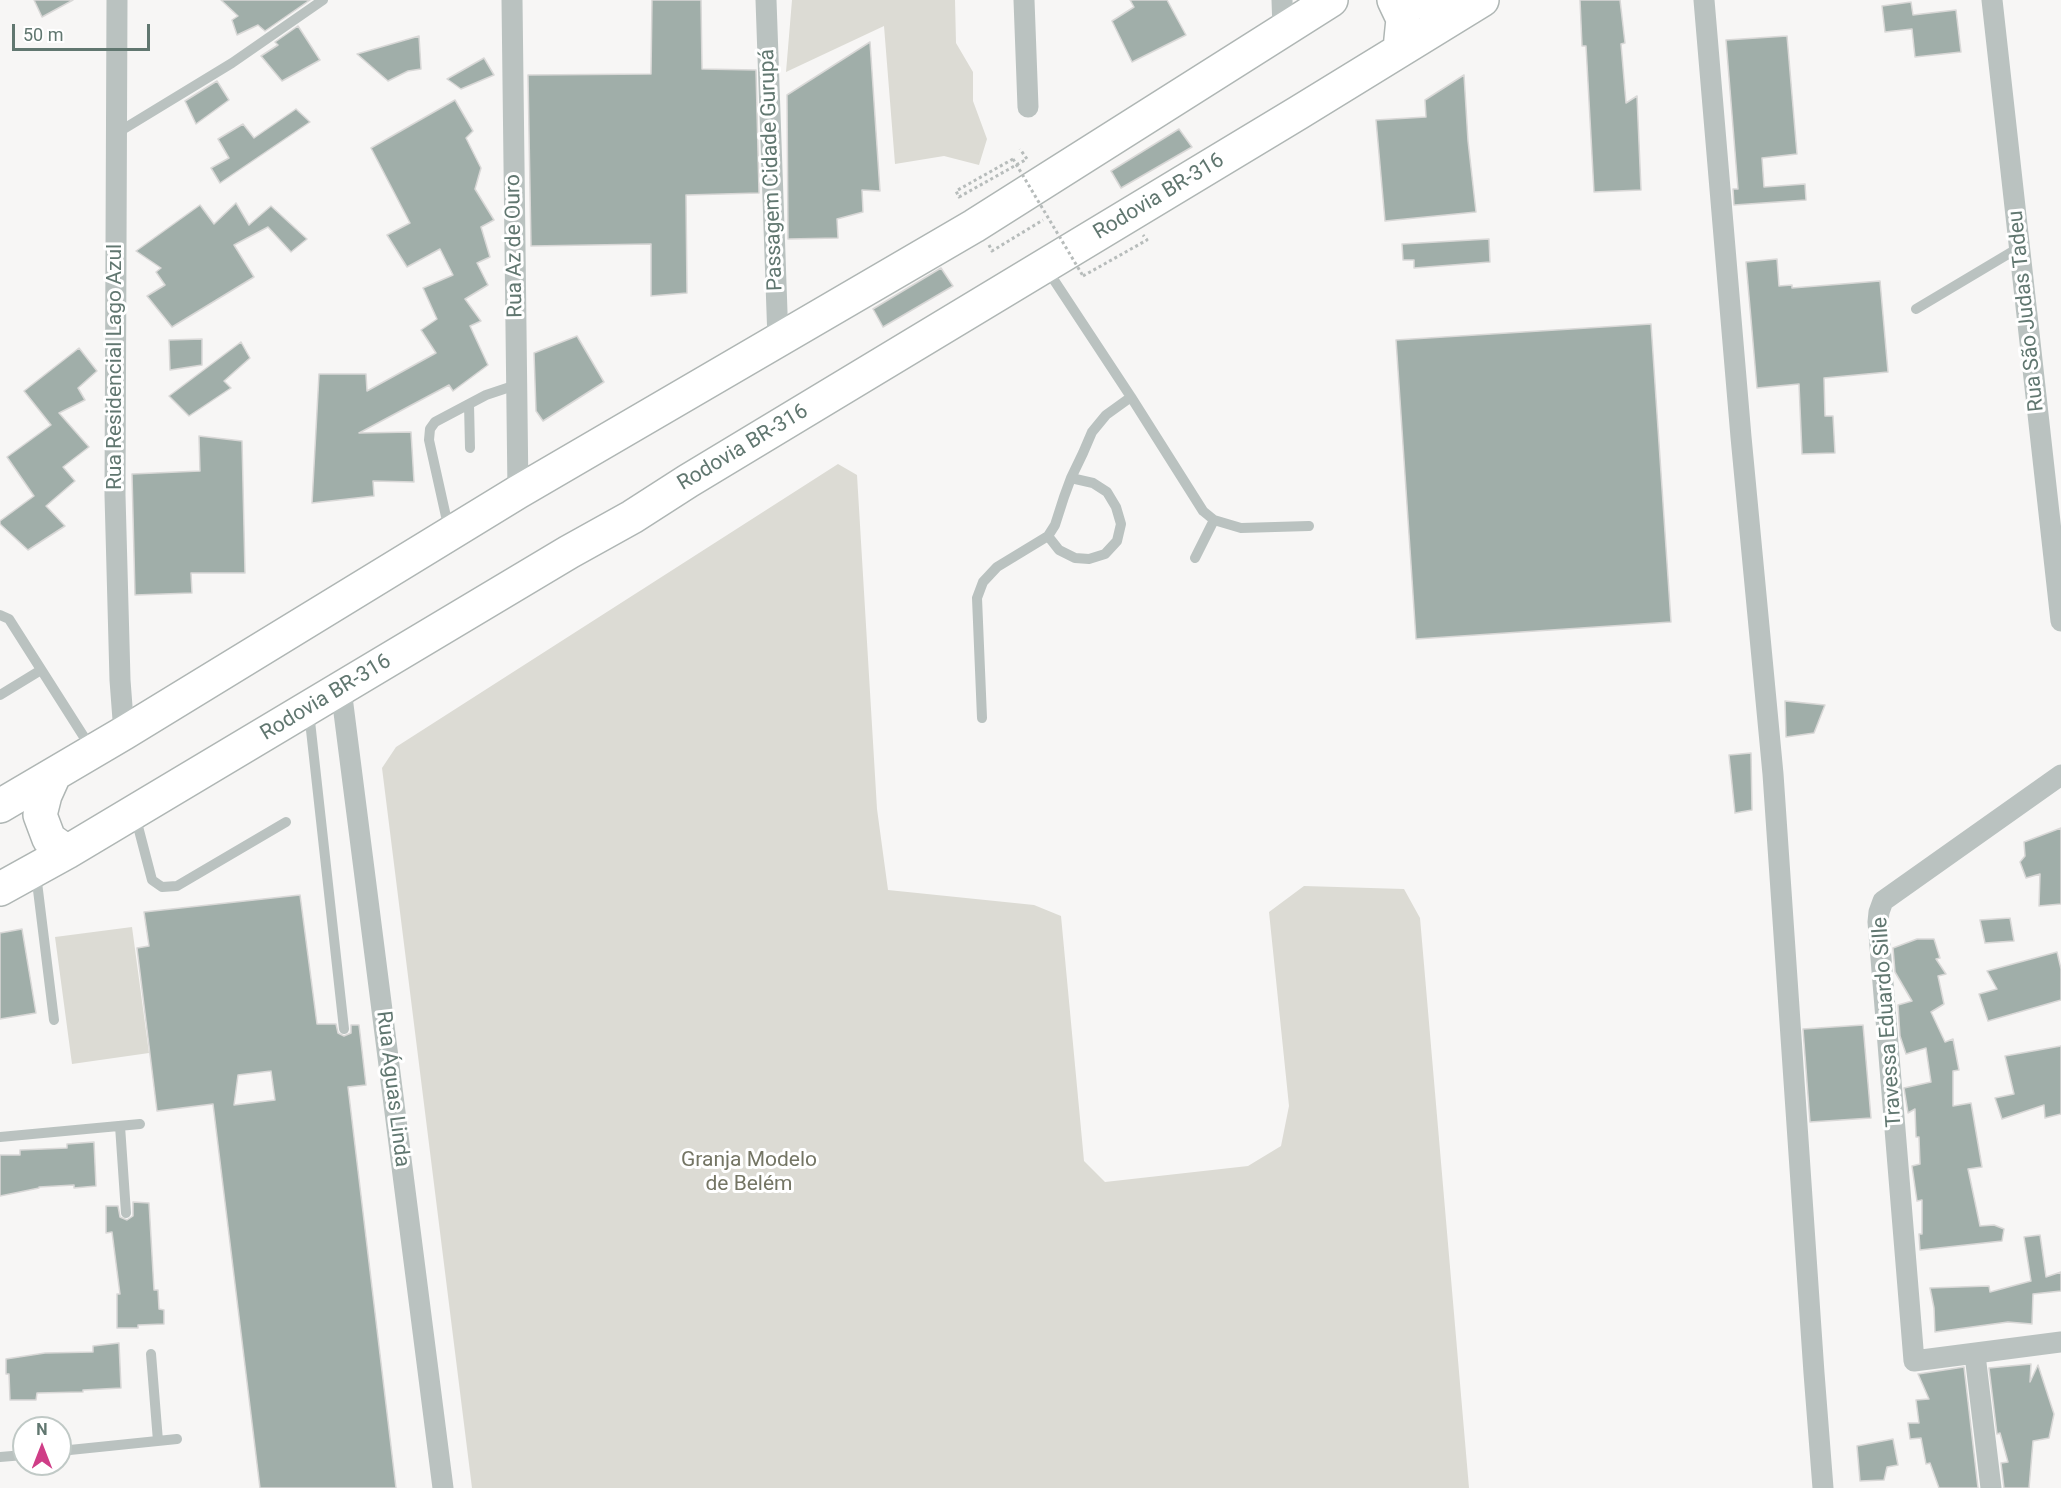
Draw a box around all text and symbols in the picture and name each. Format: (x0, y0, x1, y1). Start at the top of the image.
scale bar (15, 12, 153, 50)
text: 50 m (23, 24, 63, 45)
street label: Passagem Cidade Gurupá (755, 49, 789, 291)
street label: Rodovia BR-316 (1089, 148, 1229, 246)
street label: Rua Az de Ouro (501, 174, 529, 318)
street label: Rua São Judas Tadeu (2004, 209, 2050, 413)
street label: Rua Residencial Lago Azul (103, 244, 129, 490)
street label: Rodovia BR-316 (673, 399, 813, 497)
street label: Rodovia BR-316 (256, 649, 396, 747)
street label: Travessa Eduardo Sille (1868, 916, 1908, 1128)
street label: Rua Águas Linda (370, 1010, 414, 1168)
park label: Granja Modelo de Belém (681, 1148, 817, 1198)
north arrow (12, 1416, 72, 1476)
text: N (36, 1420, 48, 1439)

